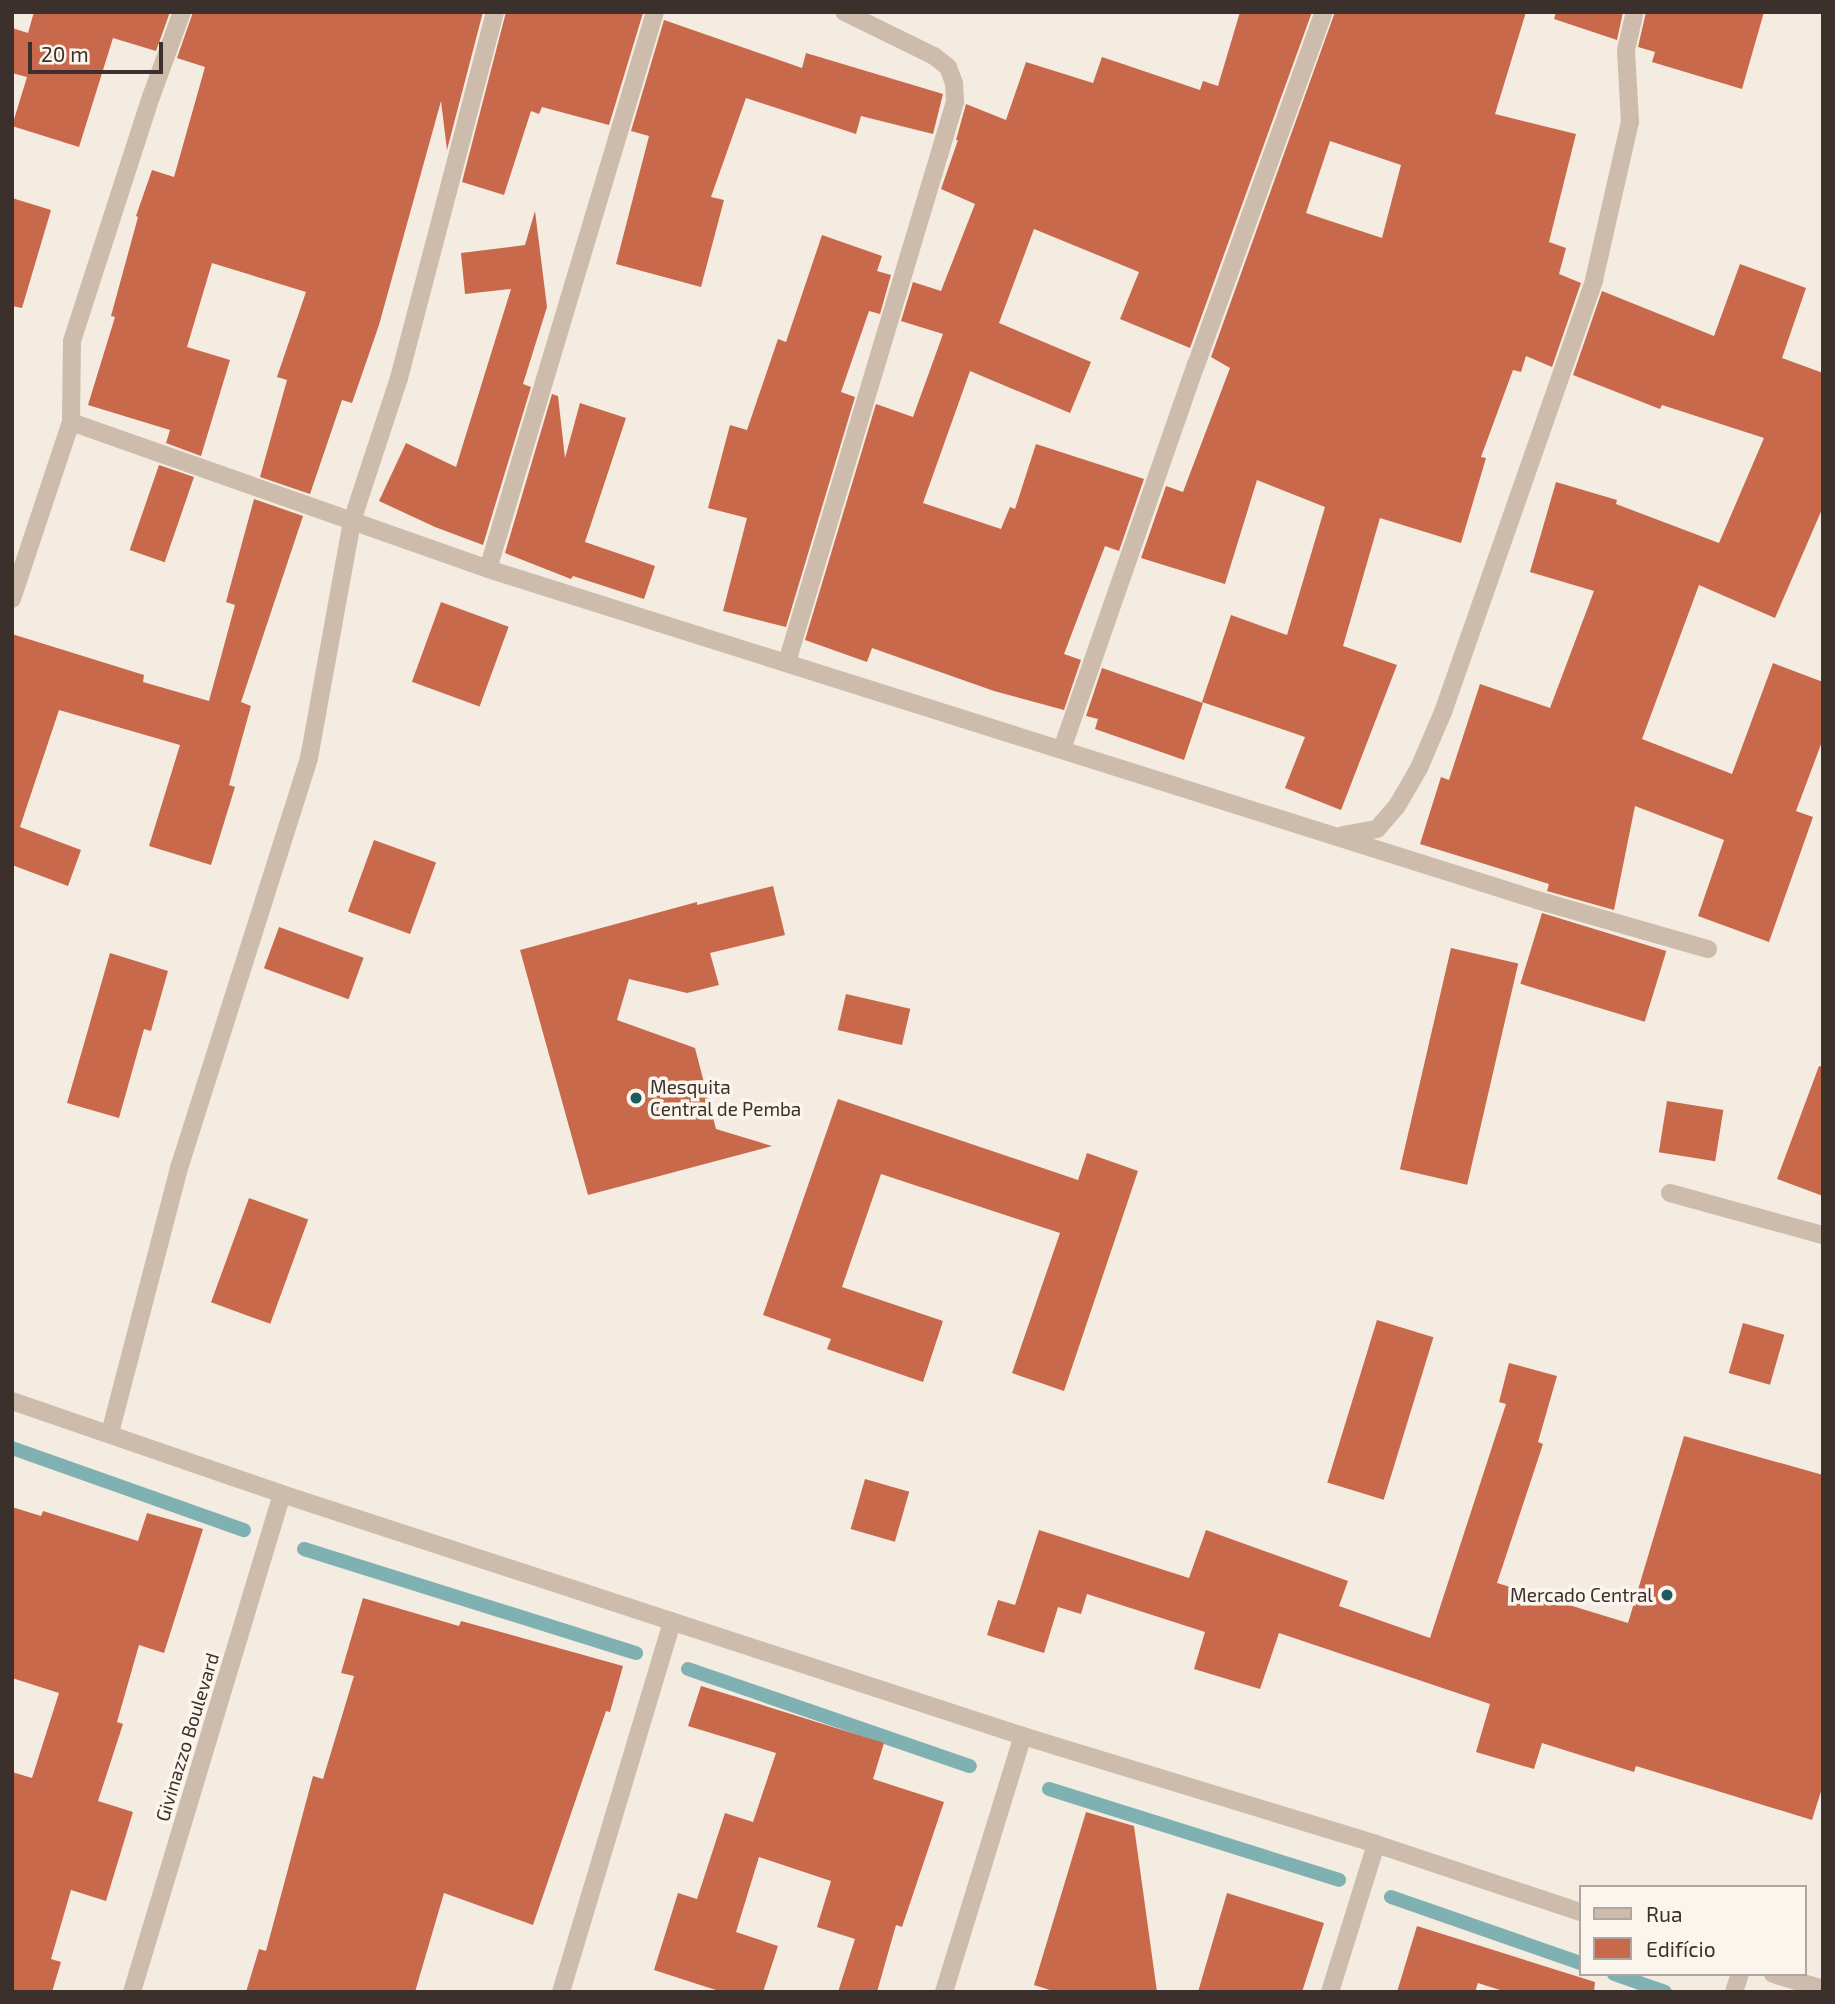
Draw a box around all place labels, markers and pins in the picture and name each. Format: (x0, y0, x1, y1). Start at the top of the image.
place label: Mesquita Central de Pemba (650, 1076, 802, 1120)
marker: Mesquita Central de Pemba (628, 1090, 644, 1106)
place label: Mercado Central (1510, 1584, 1653, 1606)
marker: Mercado Central (1659, 1587, 1675, 1603)

